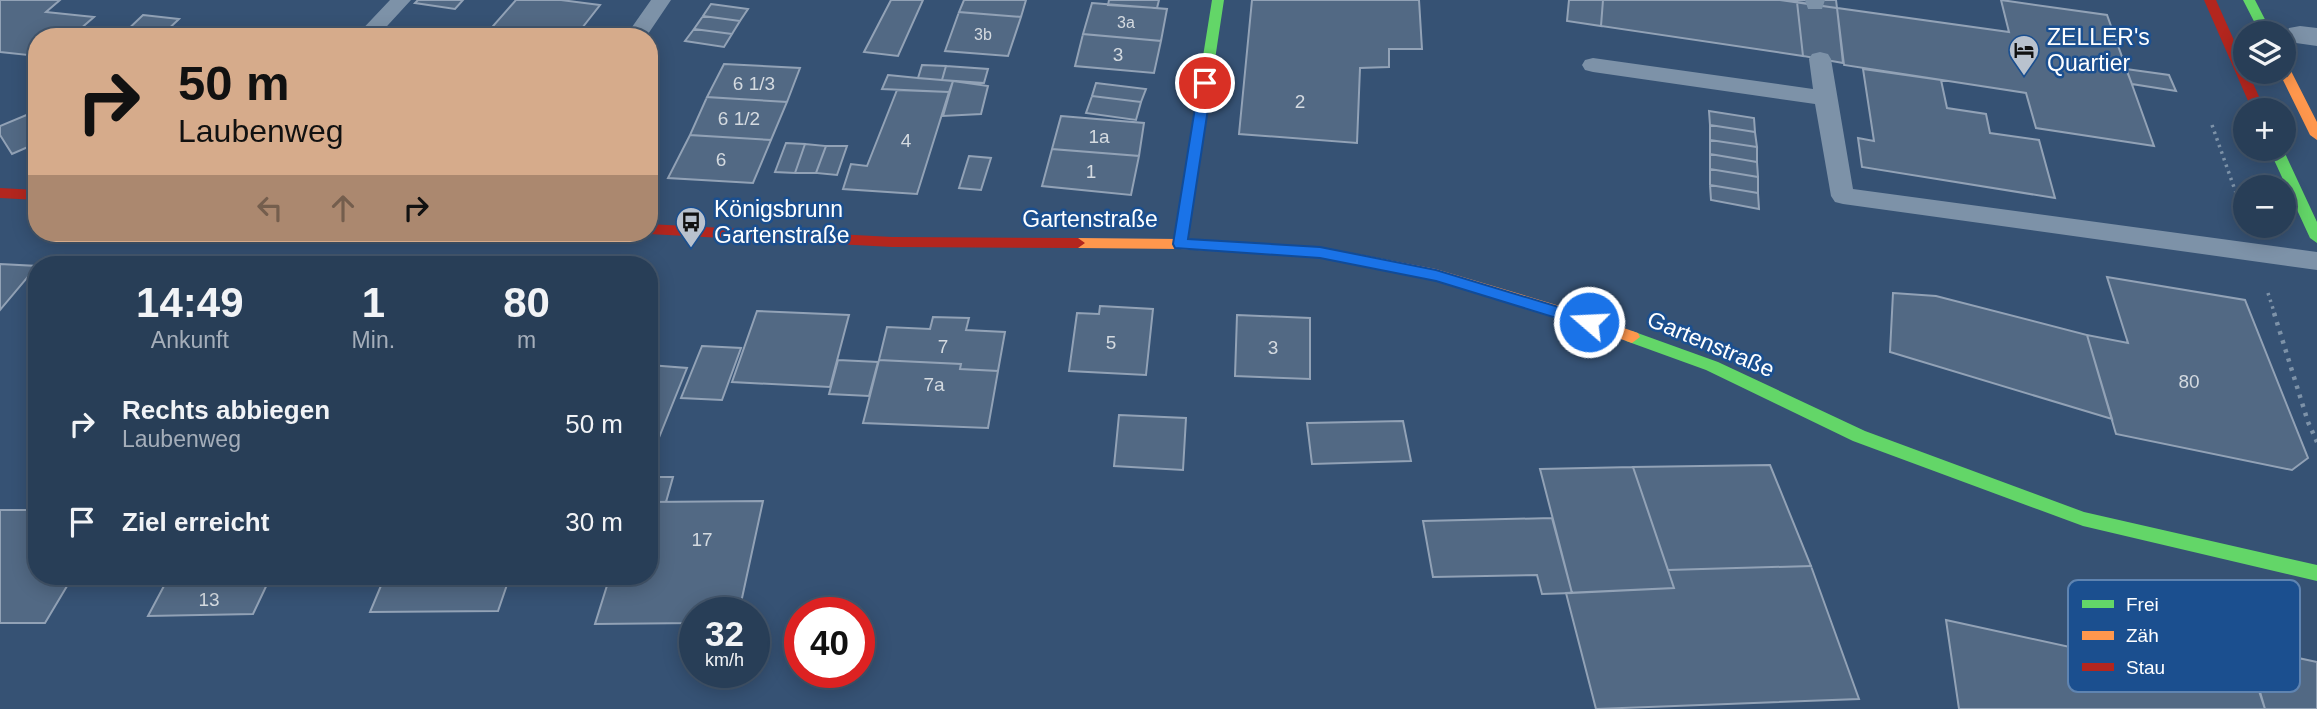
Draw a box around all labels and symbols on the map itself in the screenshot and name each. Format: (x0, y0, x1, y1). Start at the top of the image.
house number: 3a (1117, 14, 1135, 31)
place label: ZELLER's Quartier (2047, 24, 2150, 76)
house number: 3b (974, 26, 992, 43)
hotel icon: ZELLER's Quartier (2007, 33, 2041, 77)
house number: 3 (1113, 44, 1123, 65)
pin (1175, 53, 1235, 113)
house number: 6 1/3 (733, 73, 775, 94)
house number: 2 (1295, 91, 1305, 112)
house number: 6 1/2 (718, 108, 760, 129)
house number: 1a (1088, 126, 1110, 147)
house number: 4 (901, 130, 912, 151)
house number: 6 (716, 149, 726, 170)
house number: 1 (1086, 161, 1096, 182)
place label: Königsbrunn Gartenstraße (714, 196, 850, 248)
bus stop icon: Königsbrunn Gartenstraße (674, 205, 708, 249)
street label: Gartenstraße (1022, 206, 1158, 232)
position arrow (1552, 285, 1626, 359)
street label: Gartenstraße (1644, 306, 1778, 382)
house number: 5 (1106, 332, 1116, 353)
house number: 7 (938, 336, 948, 357)
house number: 3 (1268, 337, 1278, 358)
house number: 80 (2178, 371, 2200, 392)
house number: 7a (923, 374, 945, 395)
house number: 17 (691, 529, 713, 550)
legend (2068, 580, 2300, 692)
house number: 13 (198, 589, 220, 610)
text: Frei (2126, 594, 2159, 615)
speed limit sign: 40 (784, 597, 875, 688)
text: Zäh (2126, 625, 2159, 646)
text: Stau (2126, 657, 2165, 678)

